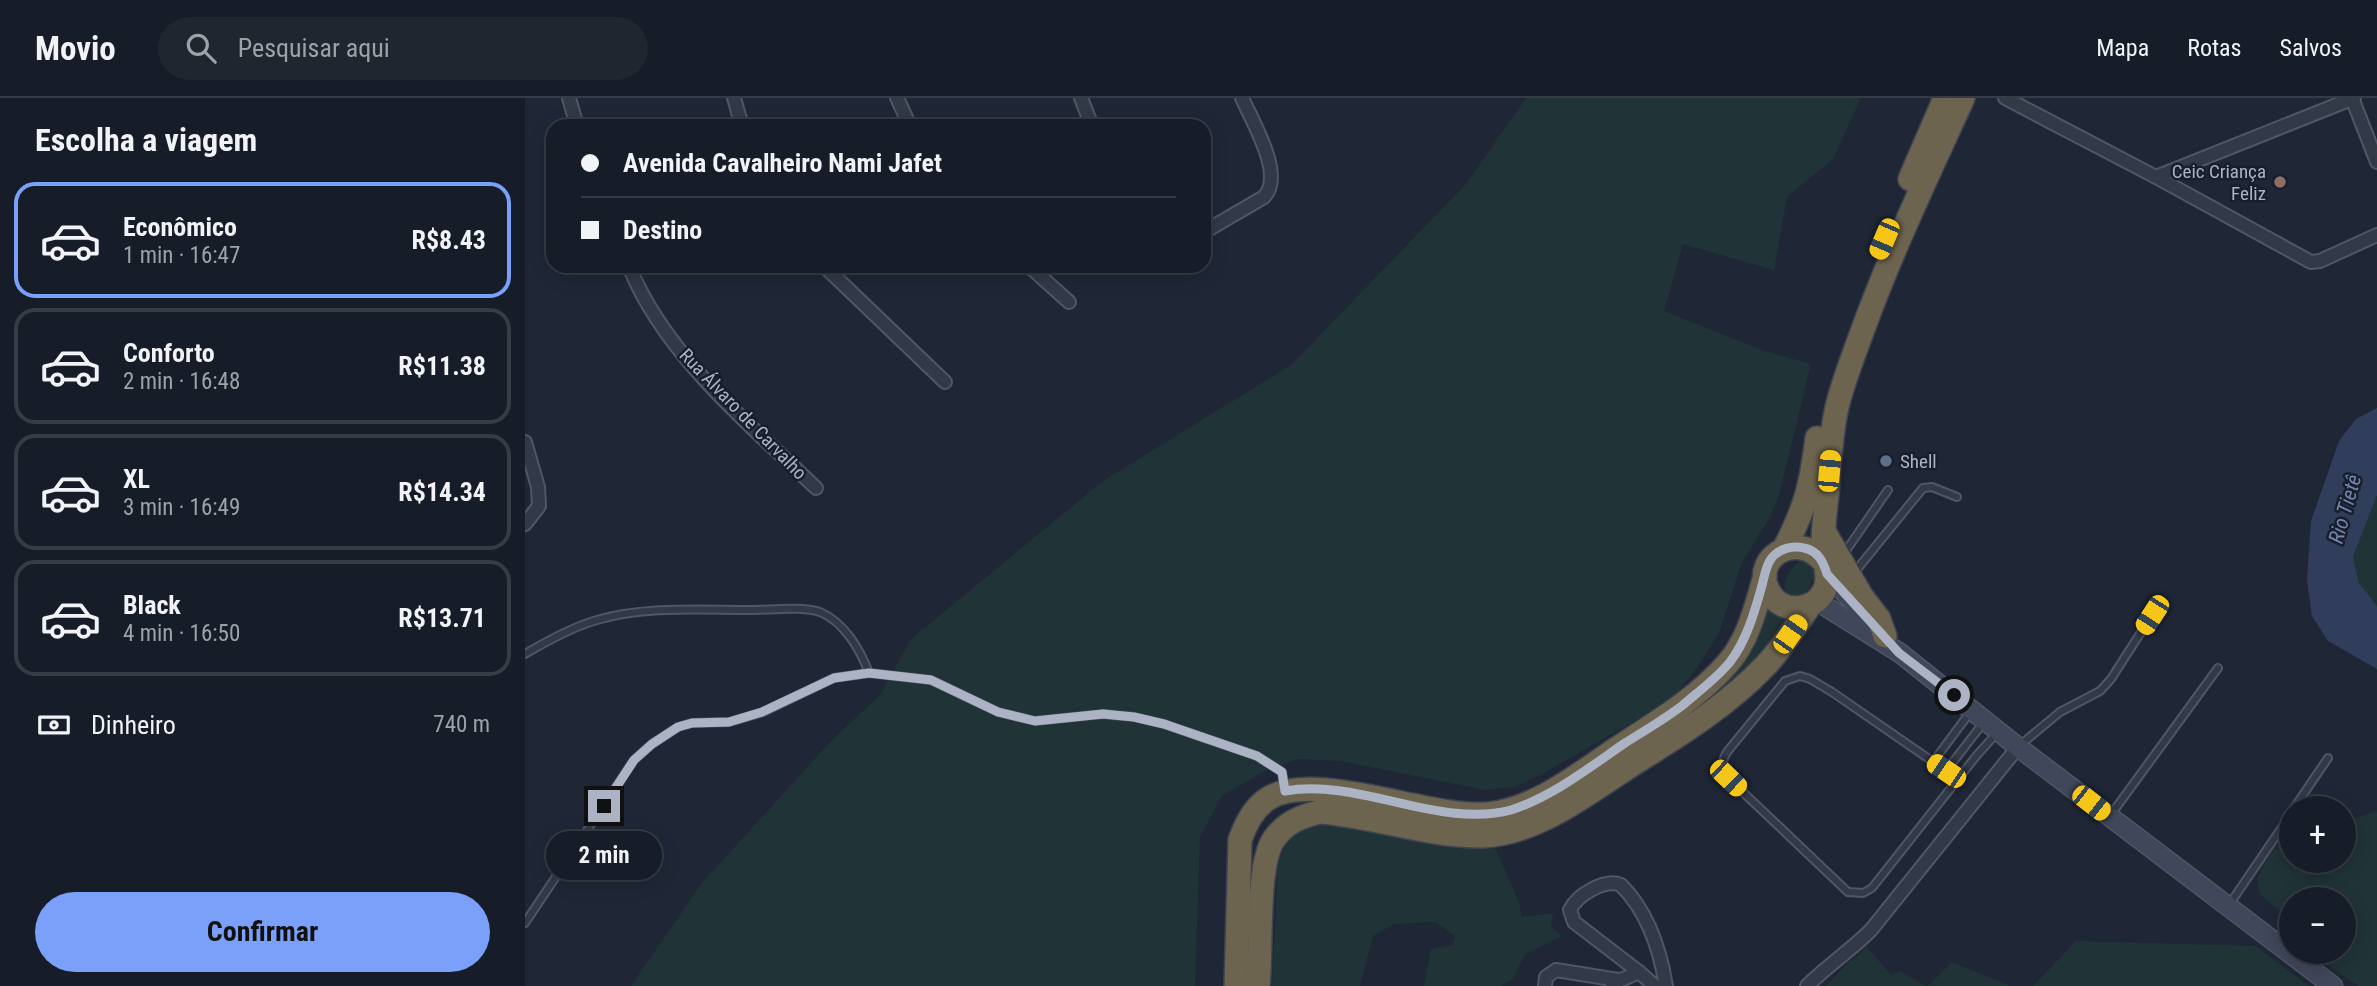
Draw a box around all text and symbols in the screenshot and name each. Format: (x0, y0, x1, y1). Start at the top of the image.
search box (158, 17, 648, 80)
text: Movio (35, 29, 116, 68)
icon: search (182, 29, 220, 67)
text: Pesquisar aqui (238, 33, 390, 63)
text: Mapa (2096, 34, 2149, 62)
text: Rotas (2187, 34, 2241, 62)
text: Salvos (2279, 34, 2342, 62)
text: Escolha a viagem (35, 121, 257, 159)
text: Avenida Cavalheiro Nami Jafet (623, 148, 942, 178)
place label: Ceic Criança Feliz (2172, 160, 2266, 205)
marker: Ceic Criança Feliz (2272, 174, 2288, 190)
icon: car (39, 209, 102, 272)
text: Econômico (123, 212, 237, 242)
text: Destino (623, 215, 702, 245)
car (1867, 216, 1902, 262)
text: R$8.43 (412, 225, 486, 255)
text: 1 min · 16:47 (123, 242, 240, 269)
icon: car (39, 335, 102, 398)
text: Conforto (123, 338, 215, 368)
street label: Rua Álvaro de Carvalho (675, 344, 811, 484)
text: R$11.38 (398, 351, 486, 381)
text: 2 min · 16:48 (123, 368, 240, 395)
car (1817, 449, 1842, 493)
place label: Shell (1900, 450, 1937, 473)
marker: Shell (1878, 453, 1894, 469)
icon: car (39, 461, 102, 524)
text: XL (123, 464, 150, 494)
water label: Rio Tietê (2324, 472, 2366, 546)
text: R$14.34 (398, 477, 486, 507)
text: 3 min · 16:49 (123, 494, 240, 521)
icon: car (39, 587, 102, 650)
text: Black (123, 590, 181, 620)
car (2132, 592, 2173, 638)
text: R$13.71 (398, 603, 486, 633)
car (1770, 611, 1811, 657)
text: 4 min · 16:50 (123, 620, 240, 647)
route start (1938, 679, 1970, 711)
icon: cash (35, 706, 73, 744)
text: Dinheiro (91, 710, 176, 740)
text: 740 m (433, 711, 490, 738)
car (1923, 751, 1970, 791)
car (1706, 756, 1751, 800)
car (2068, 782, 2115, 824)
route end (588, 790, 620, 822)
map controls (2279, 796, 2356, 964)
button: + (2279, 796, 2356, 873)
callout: 2 min (546, 830, 662, 880)
text: 2 min (578, 842, 630, 869)
button: − (2279, 887, 2356, 964)
button: Confirmar (35, 892, 490, 972)

